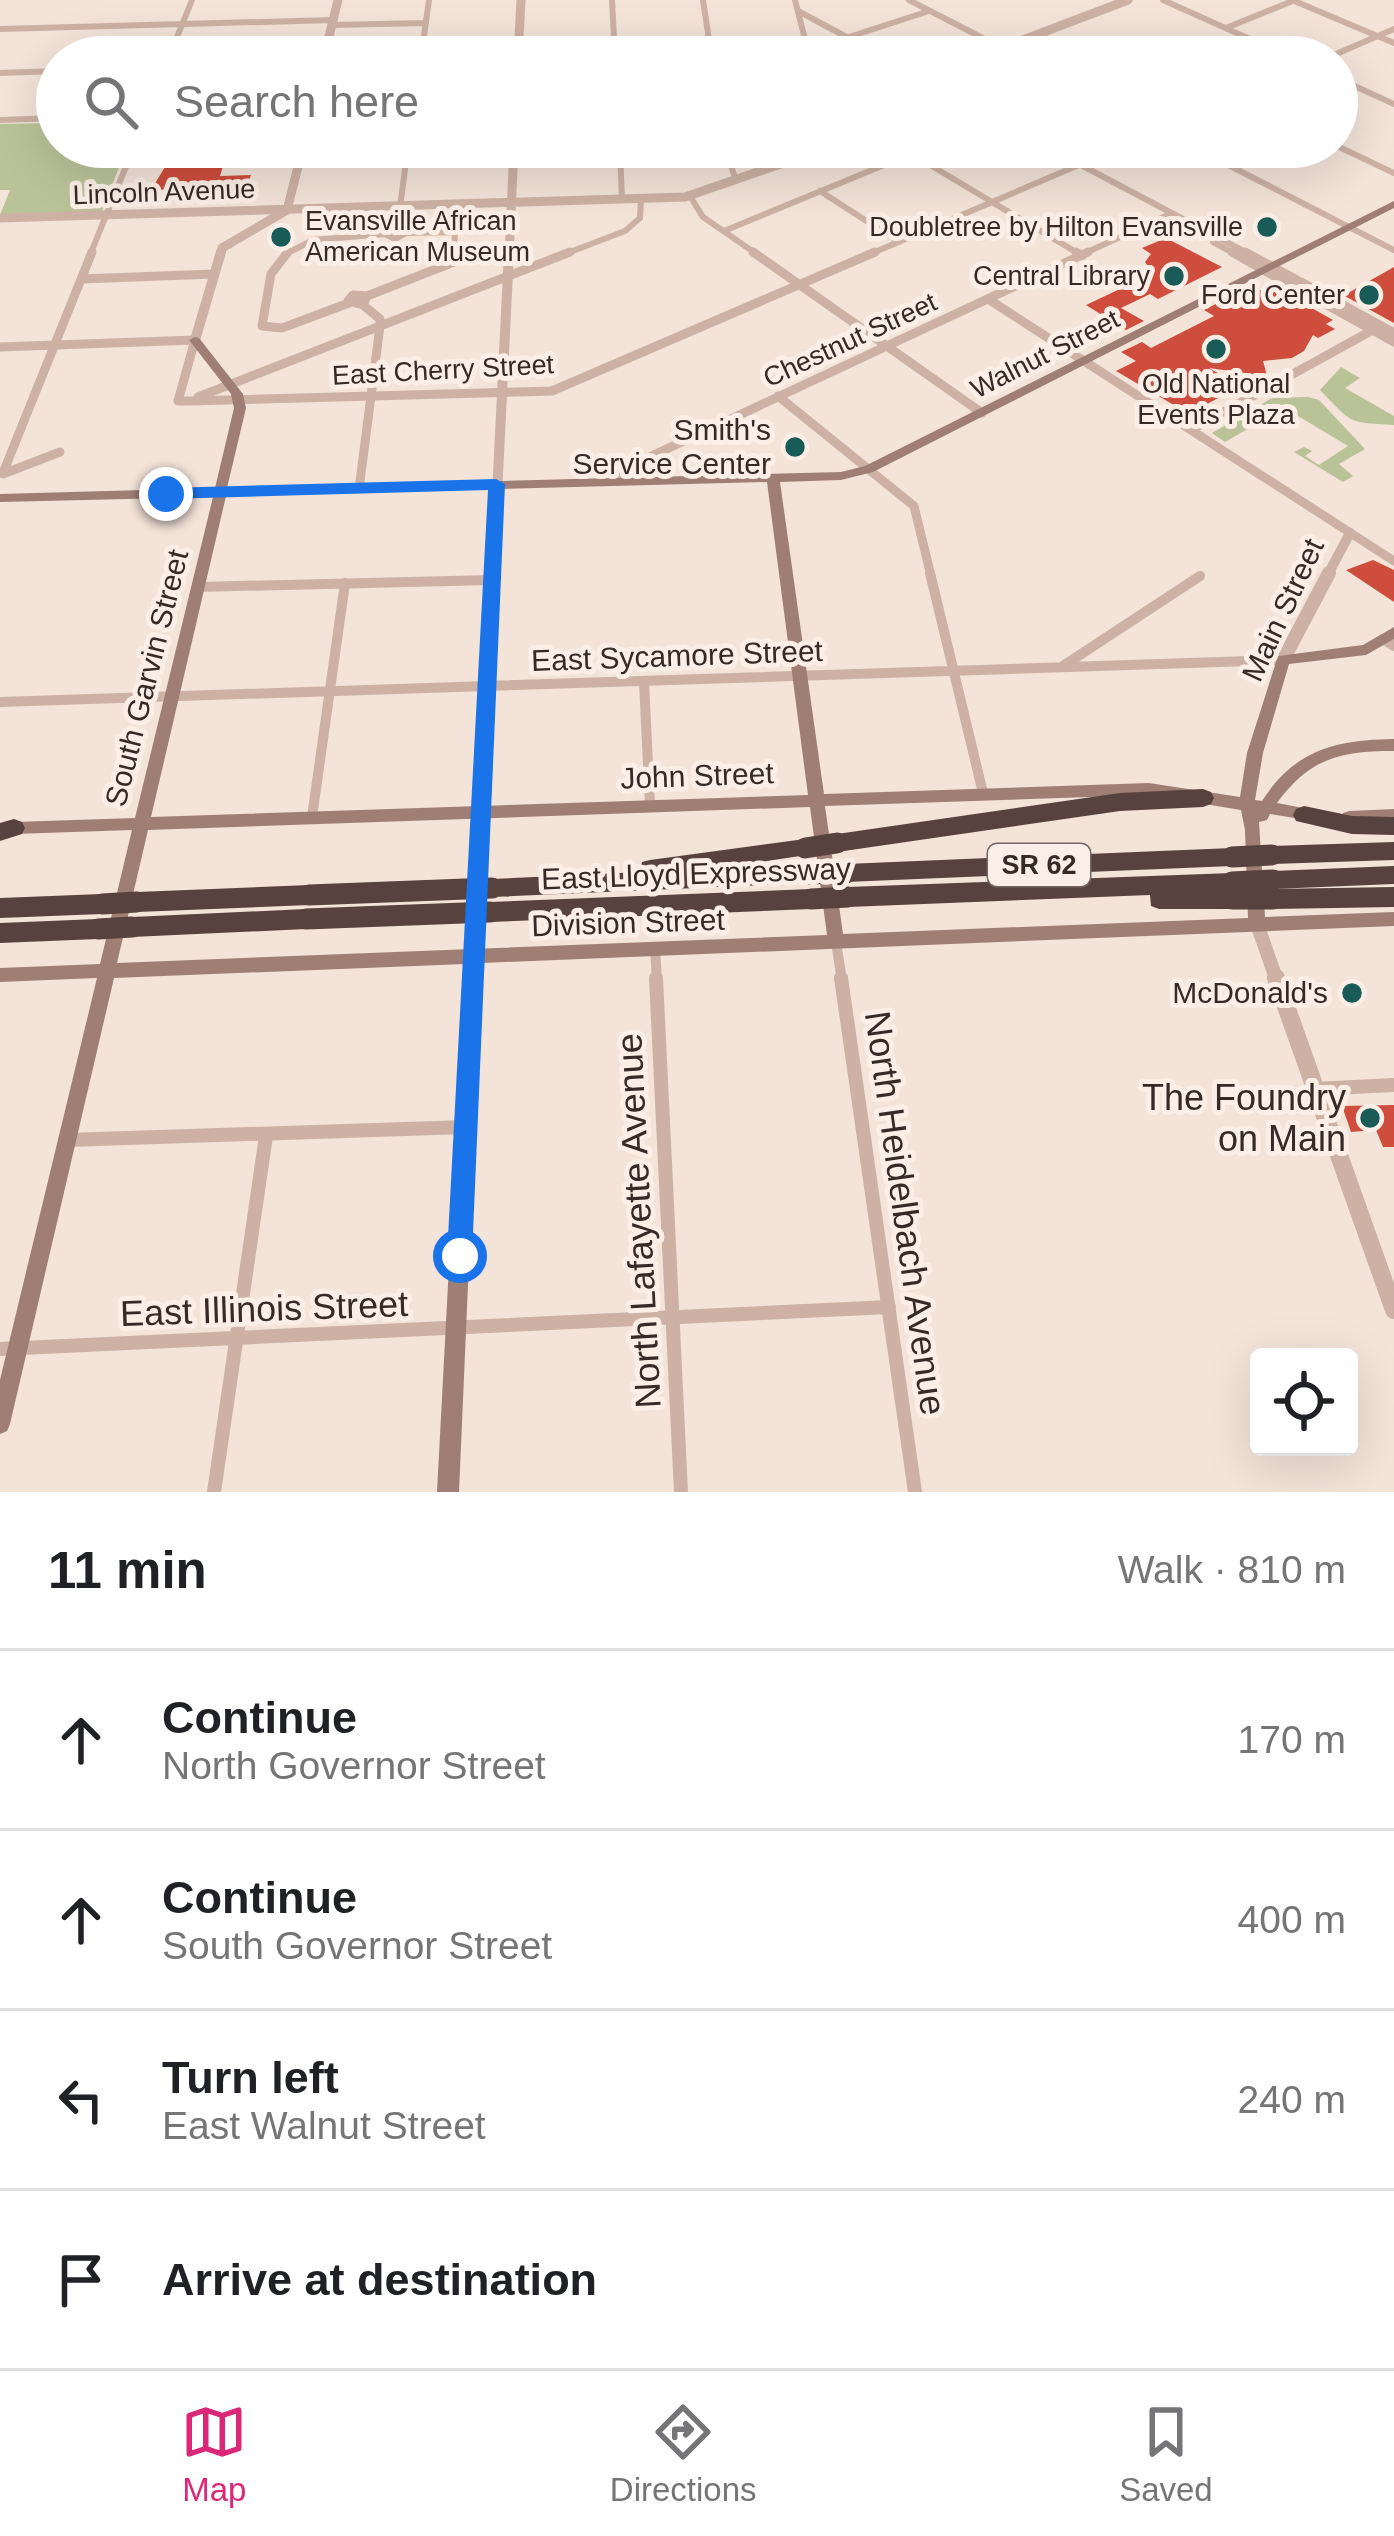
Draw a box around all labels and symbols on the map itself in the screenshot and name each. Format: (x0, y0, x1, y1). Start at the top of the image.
street label: Lincoln Avenue (72, 174, 256, 210)
place label: Evansville African American Museum (305, 206, 530, 267)
place label: Doubletree by Hilton Evansville (869, 212, 1243, 242)
marker: Doubletree by Hilton Evansville (1254, 214, 1280, 240)
marker: Evansville African American Museum (268, 224, 294, 250)
place label: Central Library (973, 261, 1150, 291)
marker: Central Library (1161, 263, 1187, 289)
place label: Ford Center (1201, 280, 1345, 310)
marker: Ford Center (1356, 282, 1382, 308)
street label: Chestnut Street (759, 287, 942, 393)
street label: Walnut Street (966, 304, 1125, 404)
marker: Old National Events Plaza (1203, 336, 1229, 362)
street label: East Cherry Street (331, 349, 555, 391)
place label: Old National Events Plaza (1137, 369, 1296, 430)
place label: Smith's Service Center (573, 413, 771, 480)
marker: Smith's Service Center (782, 434, 808, 460)
route end (139, 467, 193, 521)
street label: Main Street (1235, 533, 1330, 686)
street label: South Garvin Street (99, 545, 195, 810)
street label: East Sycamore Street (531, 634, 824, 677)
street label: John Street (620, 756, 775, 795)
road number: SR 62 (988, 844, 1090, 886)
street label: East Lloyd Expressway (540, 852, 852, 895)
street label: Division Street (531, 903, 726, 942)
place label: McDonald's (1172, 976, 1328, 1009)
marker: McDonald's (1339, 980, 1365, 1006)
street label: North Heidelbach Avenue (857, 1008, 954, 1418)
street label: North Lafayette Avenue (608, 1032, 669, 1410)
place label: The Foundry on Main (1142, 1077, 1346, 1159)
marker: The Foundry on Main (1357, 1105, 1383, 1131)
route start (433, 1229, 487, 1283)
street label: East Illinois Street (119, 1283, 409, 1334)

